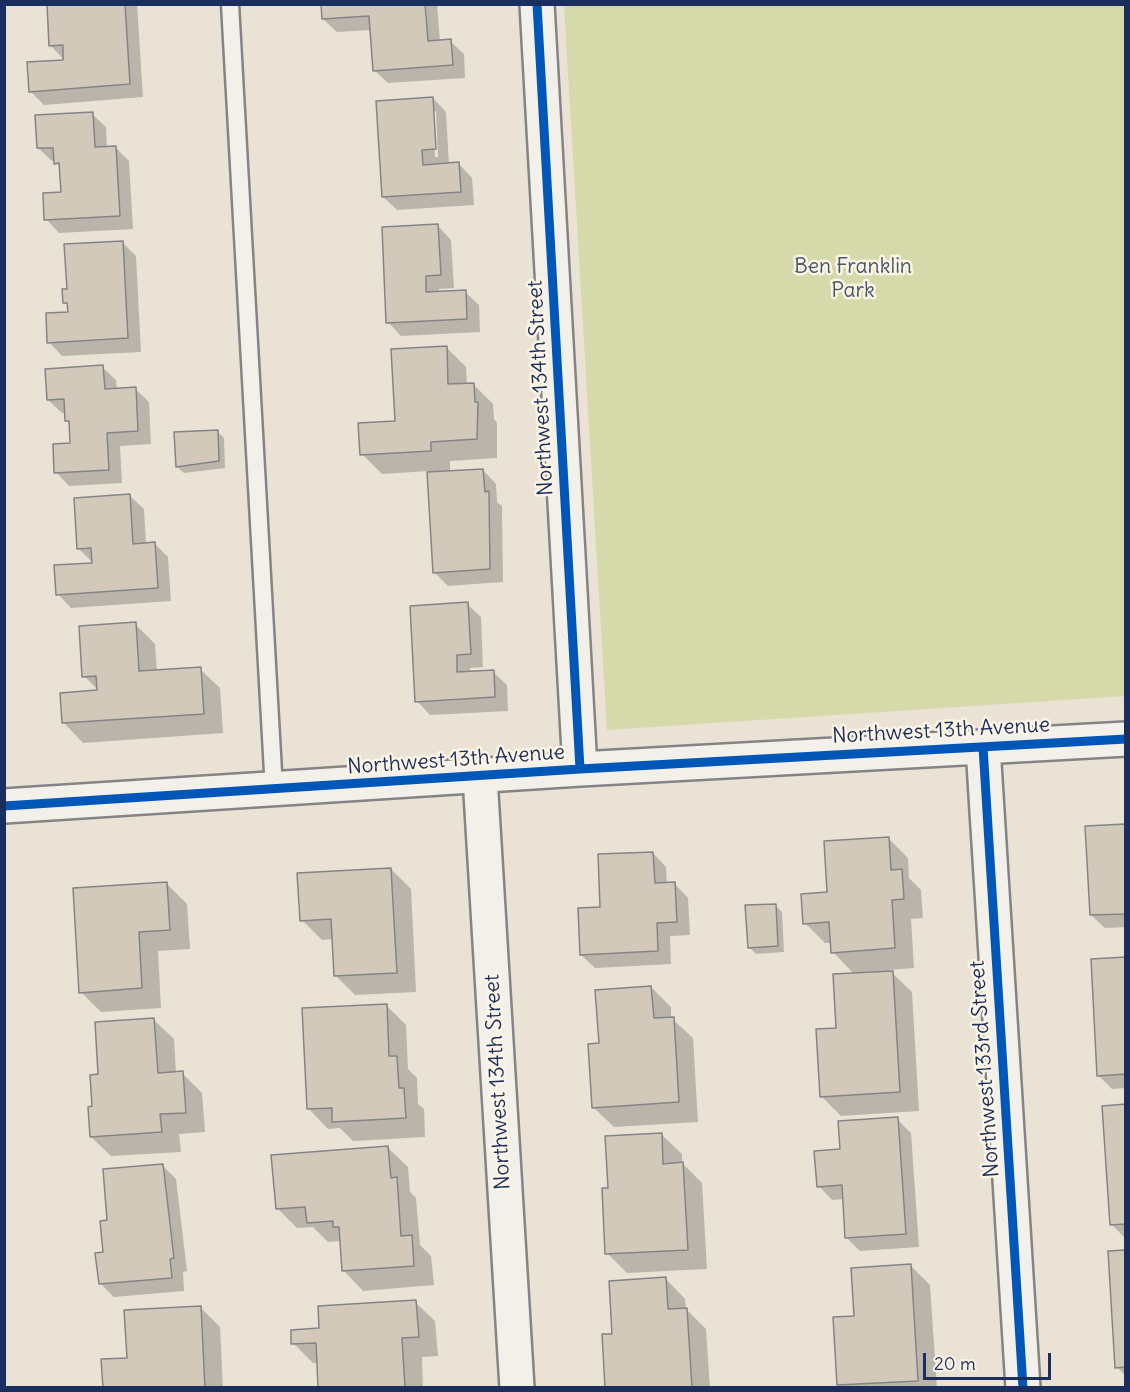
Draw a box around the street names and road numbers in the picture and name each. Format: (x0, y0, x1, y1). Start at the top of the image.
street label: Northwest 134th Street (523, 280, 559, 496)
street label: Northwest 13th Avenue (831, 713, 1051, 749)
street label: Northwest 13th Avenue (346, 740, 566, 780)
street label: Northwest 133rd Street (965, 960, 1005, 1178)
street label: Northwest 134th Street (480, 974, 516, 1190)

